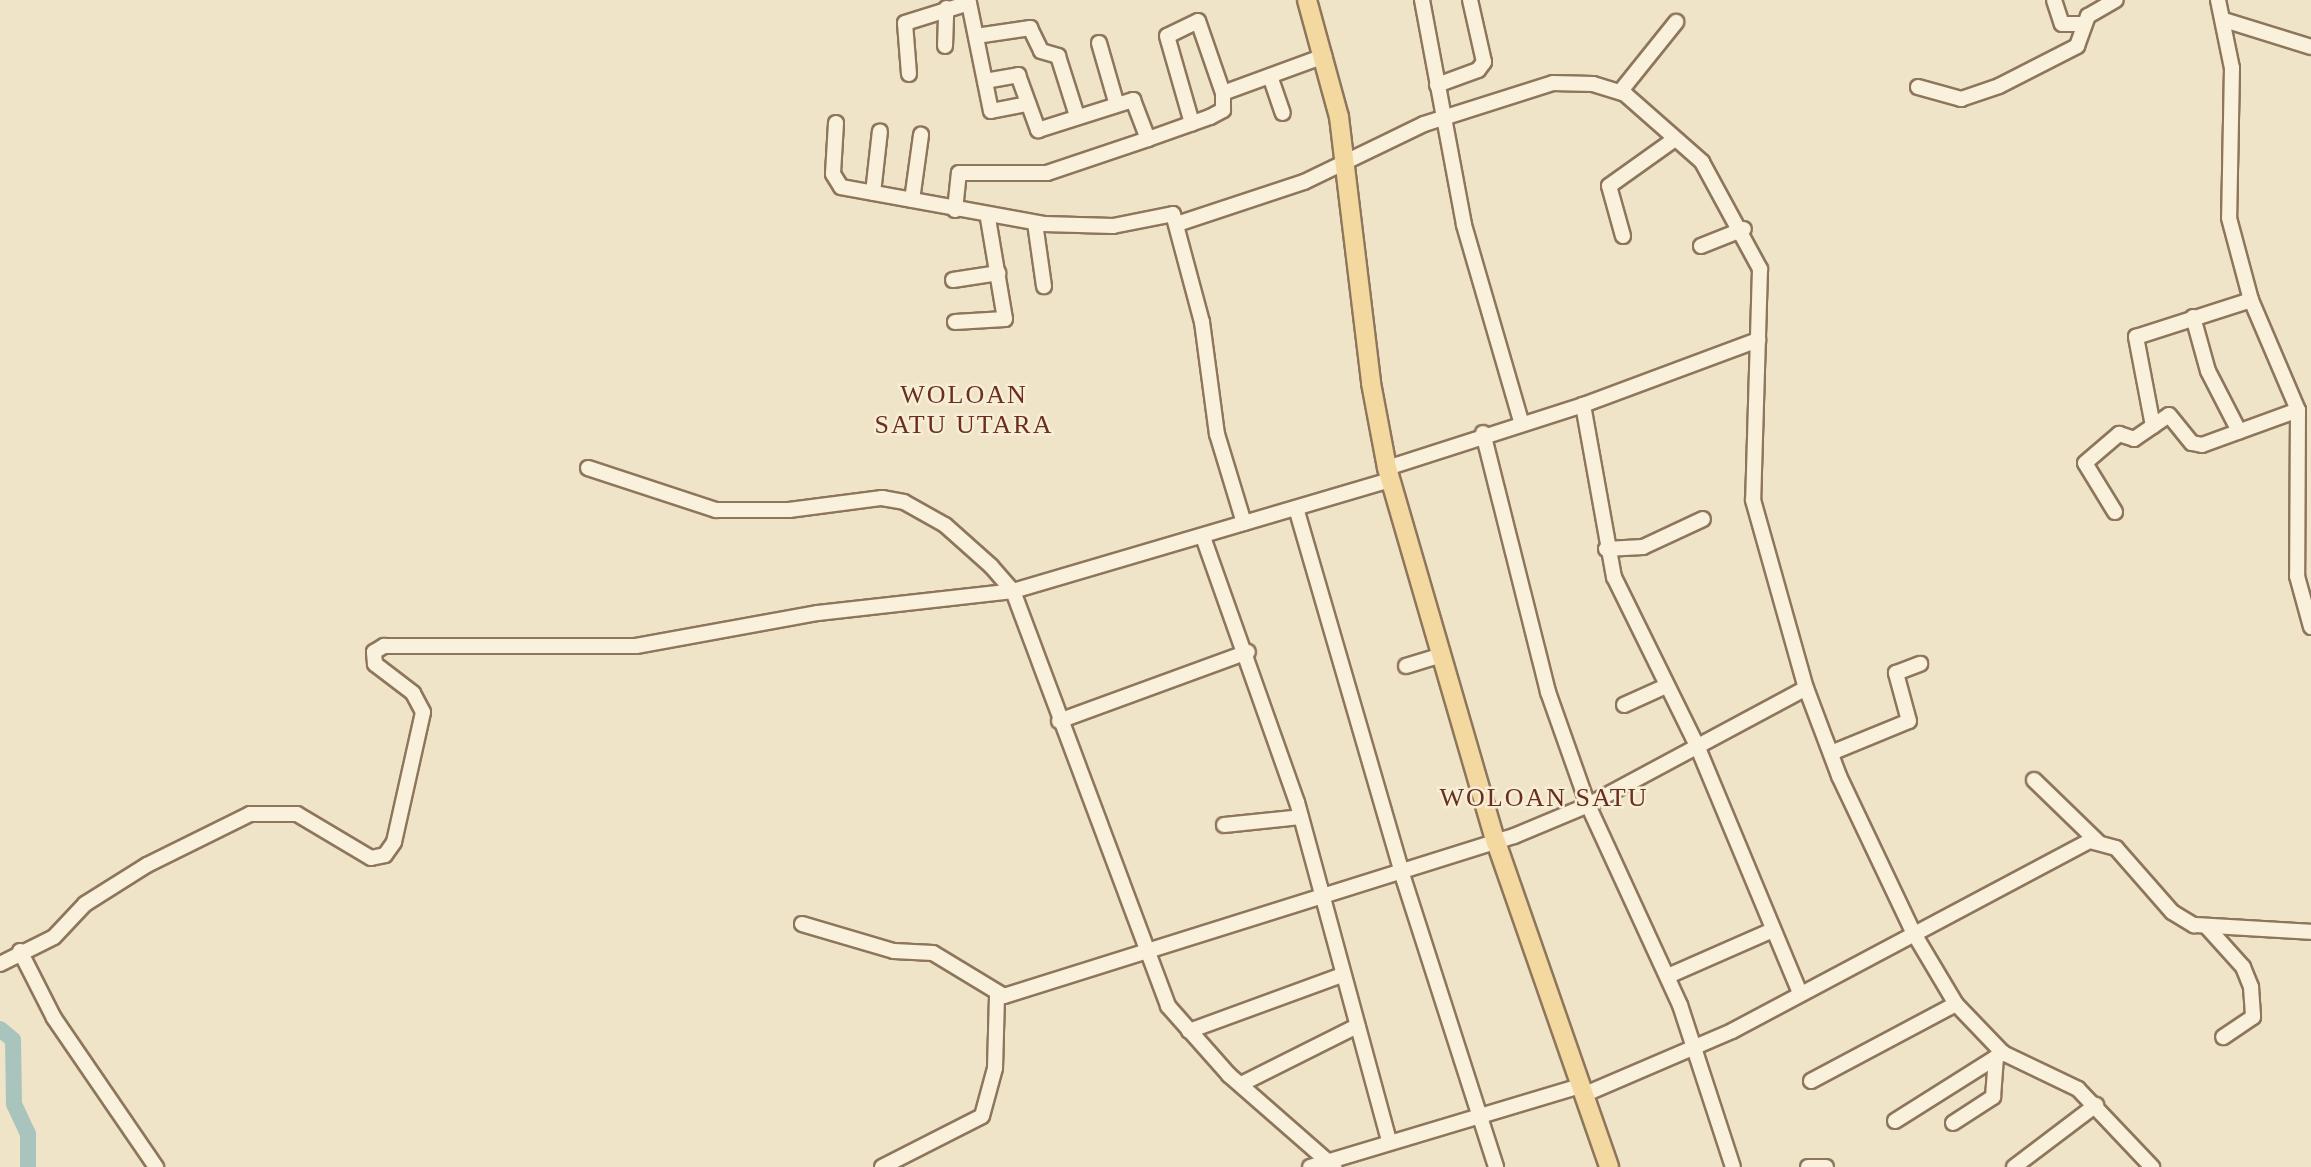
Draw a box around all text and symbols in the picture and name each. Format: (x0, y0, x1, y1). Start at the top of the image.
district label: WOLOAN SATU UTARA (876, 379, 1052, 440)
district label: WOLOAN SATU (1441, 782, 1647, 814)

